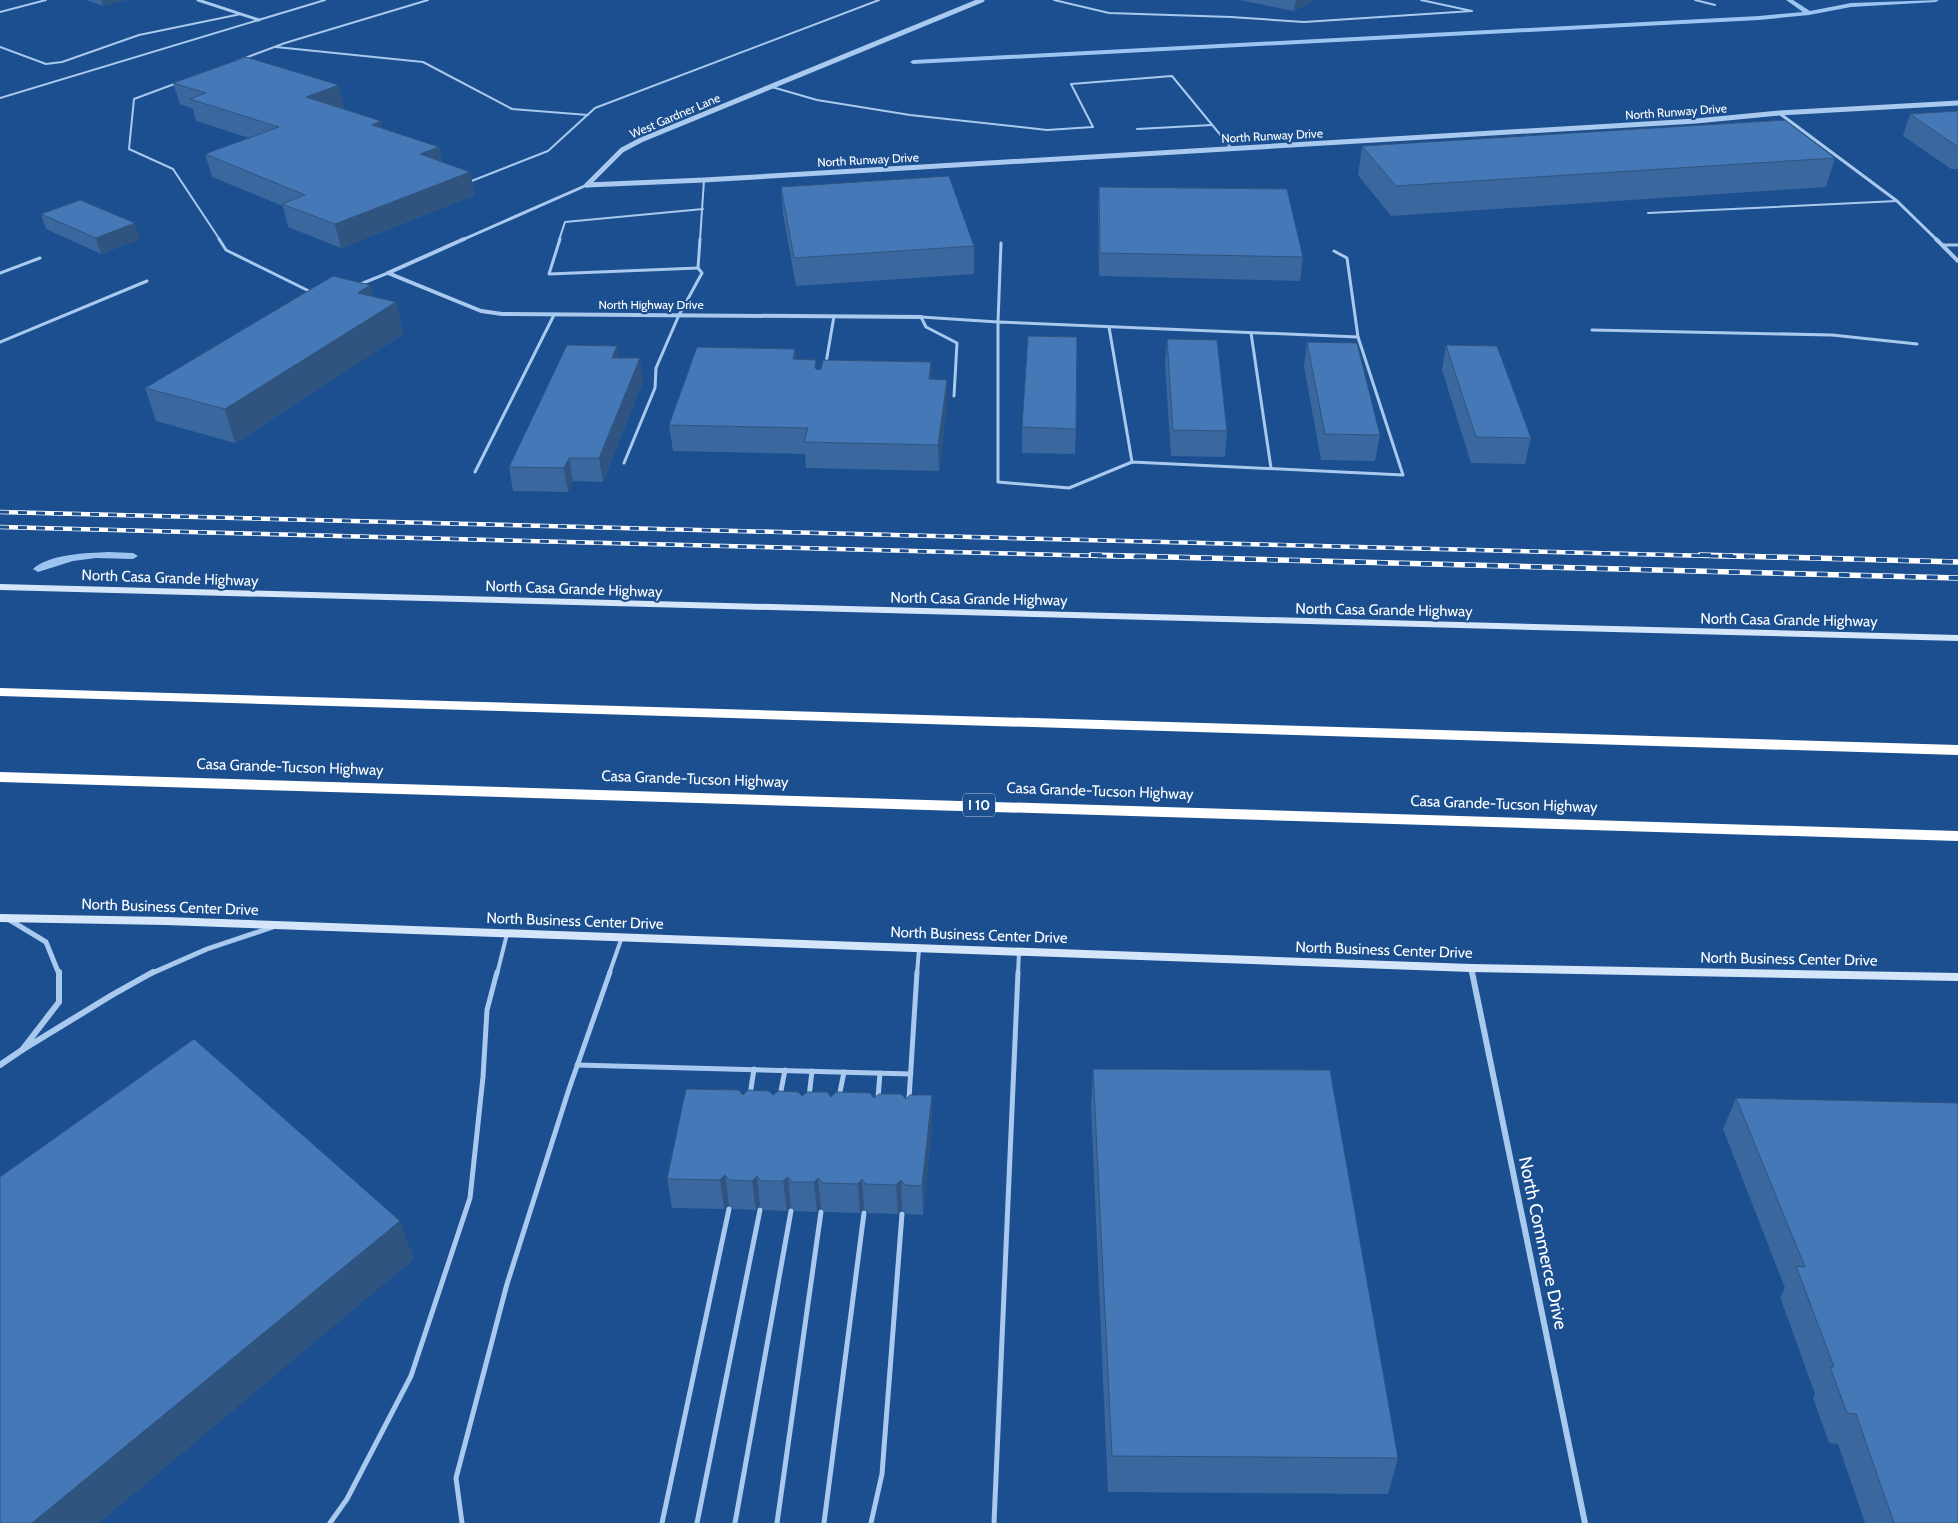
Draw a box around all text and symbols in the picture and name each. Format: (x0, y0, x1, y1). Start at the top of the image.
street label: West Gardner Lane (627, 90, 722, 141)
street label: North Runway Drive (1625, 100, 1727, 123)
street label: North Runway Drive (1221, 125, 1323, 146)
street label: North Runway Drive (817, 149, 919, 170)
street label: North Highway Drive (598, 297, 704, 312)
street label: North Casa Grande Highway (81, 566, 259, 590)
street label: North Casa Grande Highway (485, 577, 663, 601)
street label: North Casa Grande Highway (890, 588, 1068, 610)
street label: North Casa Grande Highway (1295, 599, 1473, 621)
street label: North Casa Grande Highway (1700, 609, 1878, 631)
street label: Casa Grande-Tucson Highway (196, 755, 384, 779)
street label: Casa Grande-Tucson Highway (601, 767, 789, 791)
street label: Casa Grande-Tucson Highway (1006, 779, 1194, 803)
street label: Casa Grande-Tucson Highway (1410, 792, 1598, 816)
road number: I 10 (963, 794, 995, 816)
street label: North Business Center Drive (81, 895, 259, 919)
street label: North Business Center Drive (486, 909, 664, 933)
street label: North Business Center Drive (890, 923, 1068, 947)
street label: North Business Center Drive (1295, 938, 1473, 962)
street label: North Business Center Drive (1700, 948, 1878, 970)
street label: North Commerce Drive (1514, 1154, 1572, 1332)

